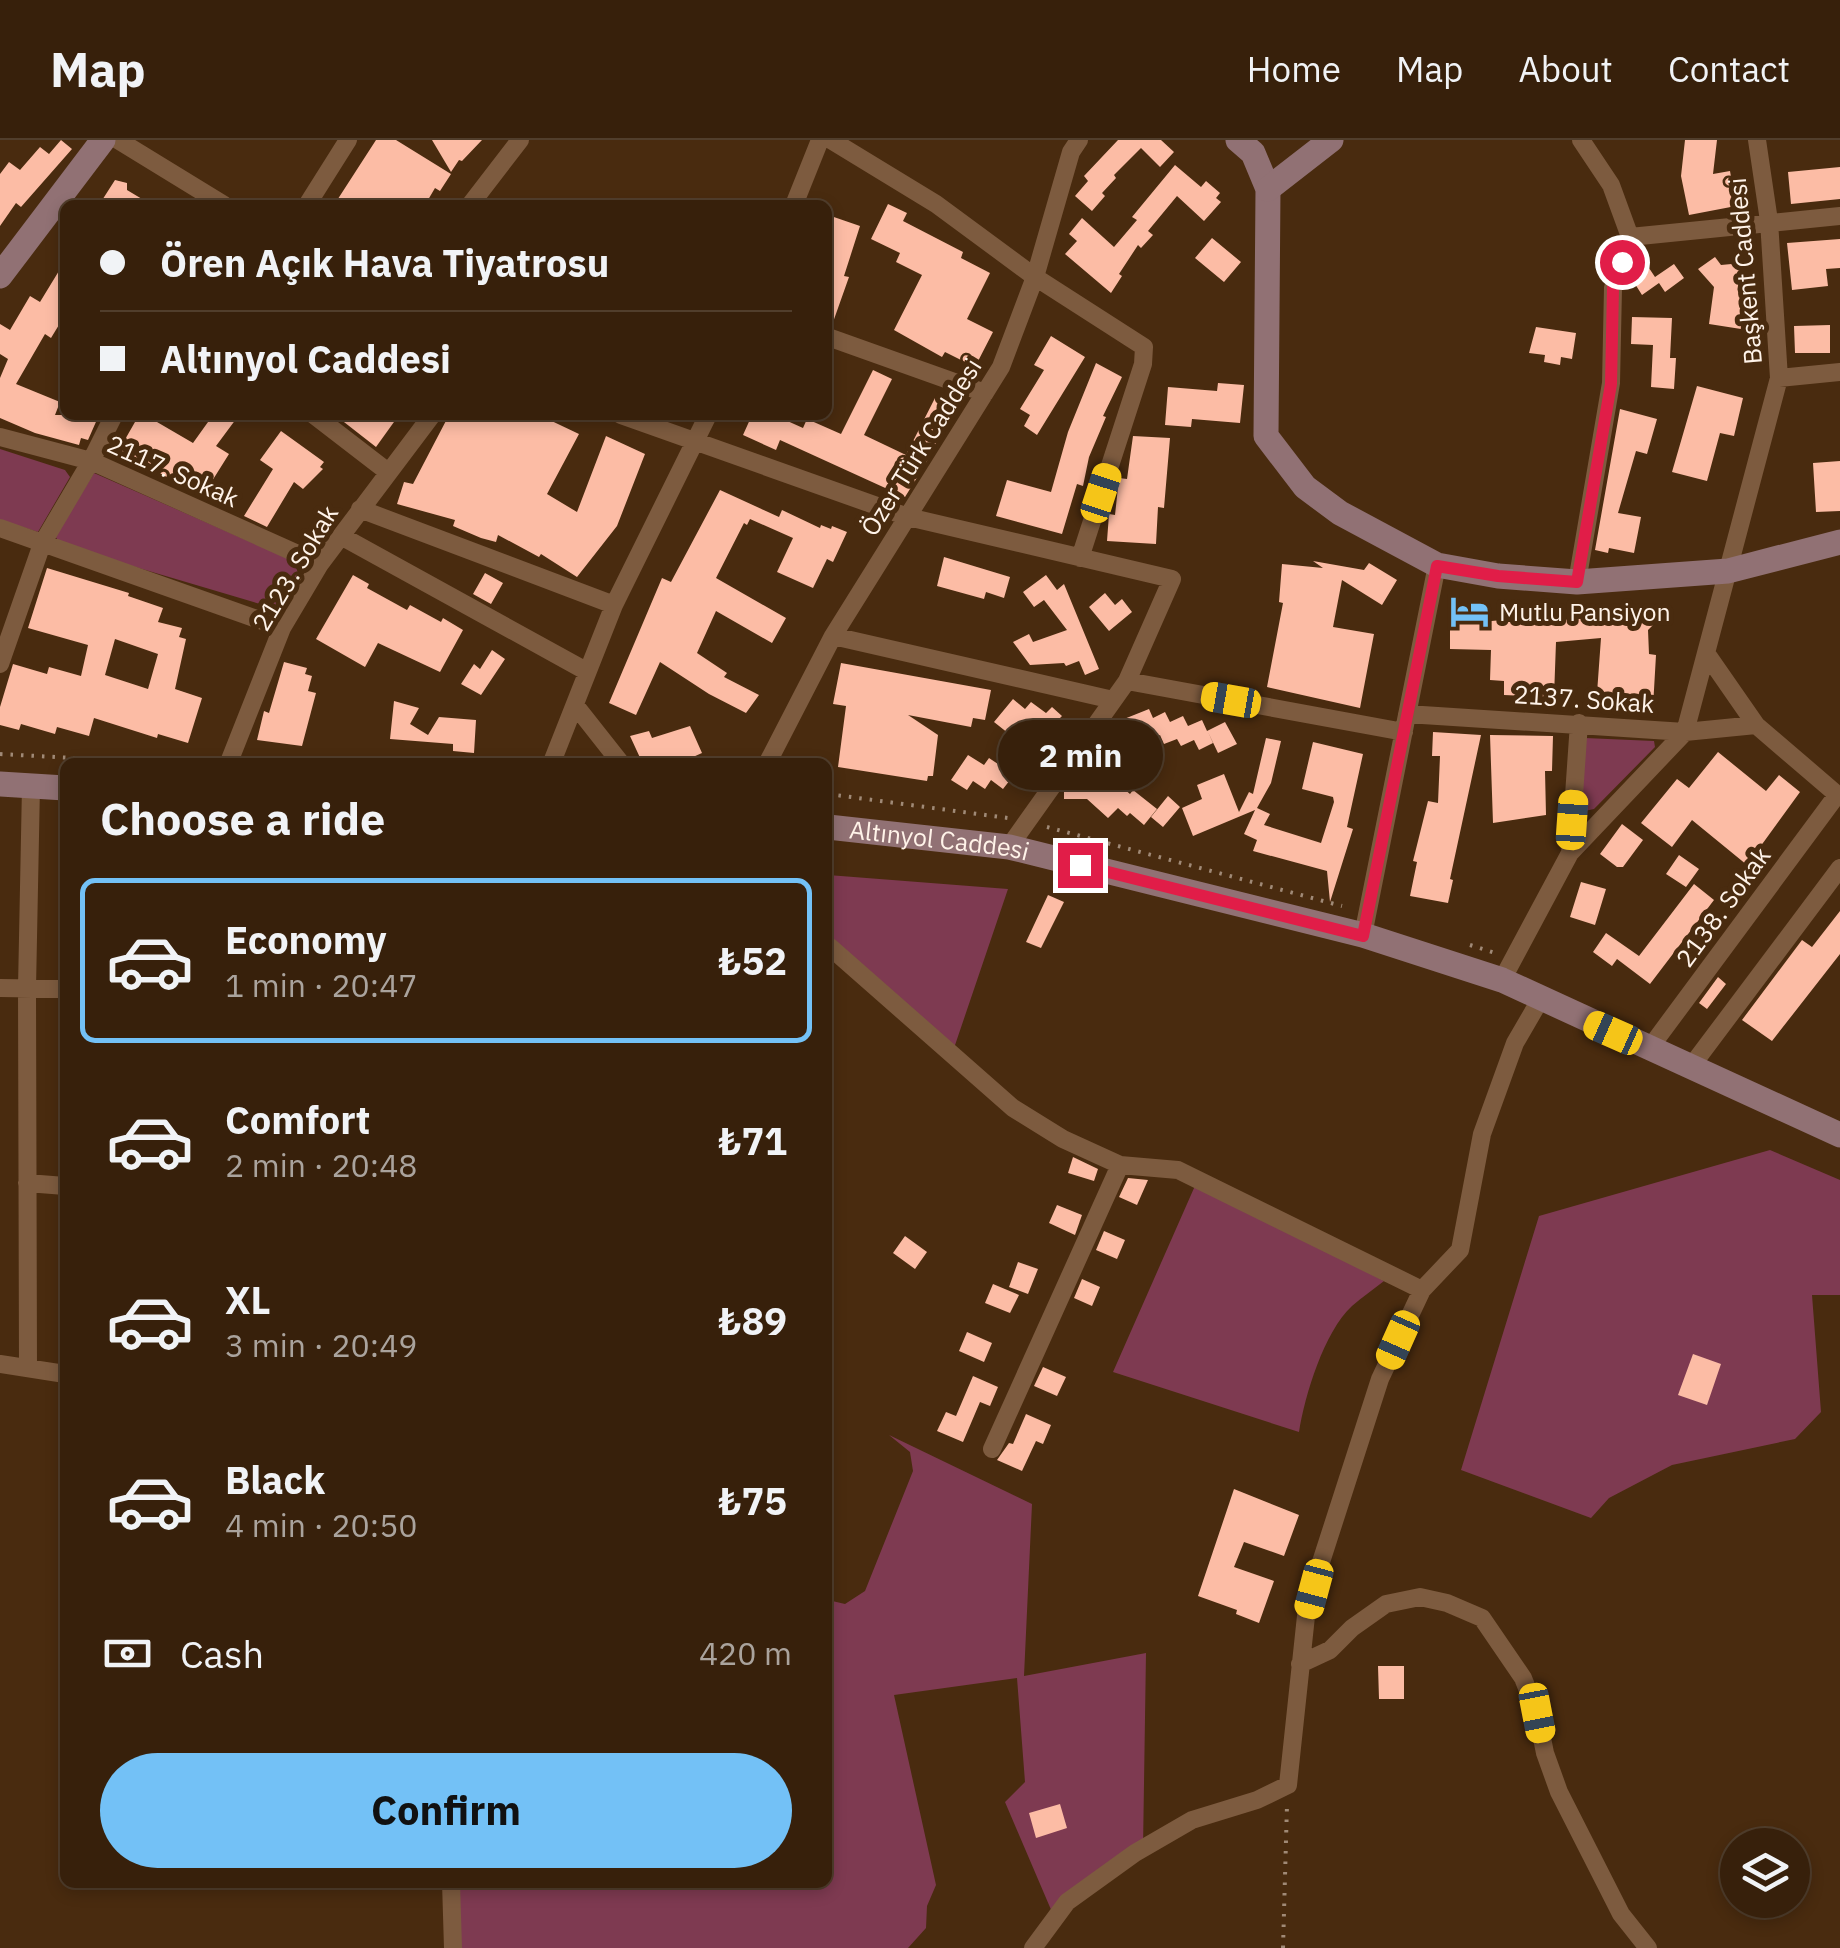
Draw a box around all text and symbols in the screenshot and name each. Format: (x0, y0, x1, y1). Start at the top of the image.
text: Map (50, 38, 146, 100)
text: Home (1247, 46, 1341, 92)
text: Map (1396, 46, 1463, 92)
text: About (1518, 46, 1613, 92)
text: Contact (1668, 46, 1790, 92)
street label: Başkent Caddesi (1720, 176, 1769, 366)
text: Ören Açık Hava Tiyatrosu (160, 238, 609, 287)
route start (1600, 240, 1645, 285)
text: Altınyol Caddesi (160, 334, 451, 383)
street label: Özer Türk Caddesi (853, 352, 988, 542)
street label: 2117. Sokak (102, 427, 244, 514)
car (1077, 460, 1125, 526)
street label: 2123. Sokak (244, 499, 345, 637)
hotel icon: Mutlu Pansiyon (1448, 591, 1490, 633)
place label: Mutlu Pansiyon (1499, 595, 1671, 628)
street label: 2137. Sokak (1513, 677, 1655, 720)
car (1199, 680, 1263, 720)
callout: 2 min (998, 720, 1162, 790)
text: 2 min (1039, 734, 1122, 776)
text: Choose a ride (100, 789, 385, 847)
car (1555, 789, 1589, 851)
street label: Altınyol Caddesi (848, 812, 1033, 867)
street label: 2138. Sokak (1668, 840, 1777, 973)
route end (1058, 843, 1103, 888)
text: Economy (225, 915, 387, 964)
icon: car (105, 916, 195, 1006)
text: ₺52 (718, 936, 787, 985)
text: 1 min · 20:47 (225, 964, 418, 1006)
car (1579, 1007, 1647, 1059)
text: Comfort (225, 1095, 370, 1144)
icon: car (105, 1096, 195, 1186)
text: ₺71 (718, 1116, 787, 1165)
text: 2 min · 20:48 (225, 1144, 418, 1186)
text: XL (225, 1275, 271, 1324)
icon: car (105, 1276, 195, 1366)
text: ₺89 (718, 1296, 787, 1345)
car (1372, 1306, 1424, 1374)
text: 3 min · 20:49 (225, 1324, 418, 1366)
text: Black (225, 1455, 325, 1504)
icon: car (105, 1456, 195, 1546)
text: ₺75 (718, 1476, 787, 1525)
text: 4 min · 20:50 (225, 1504, 418, 1546)
car (1292, 1556, 1336, 1622)
icon: cash (100, 1626, 155, 1681)
text: Cash (180, 1629, 264, 1678)
text: 420 m (699, 1632, 792, 1674)
car (1517, 1681, 1557, 1745)
button: Confirm (100, 1753, 792, 1868)
map controls (1720, 1828, 1810, 1918)
button: layers (1720, 1828, 1810, 1918)

